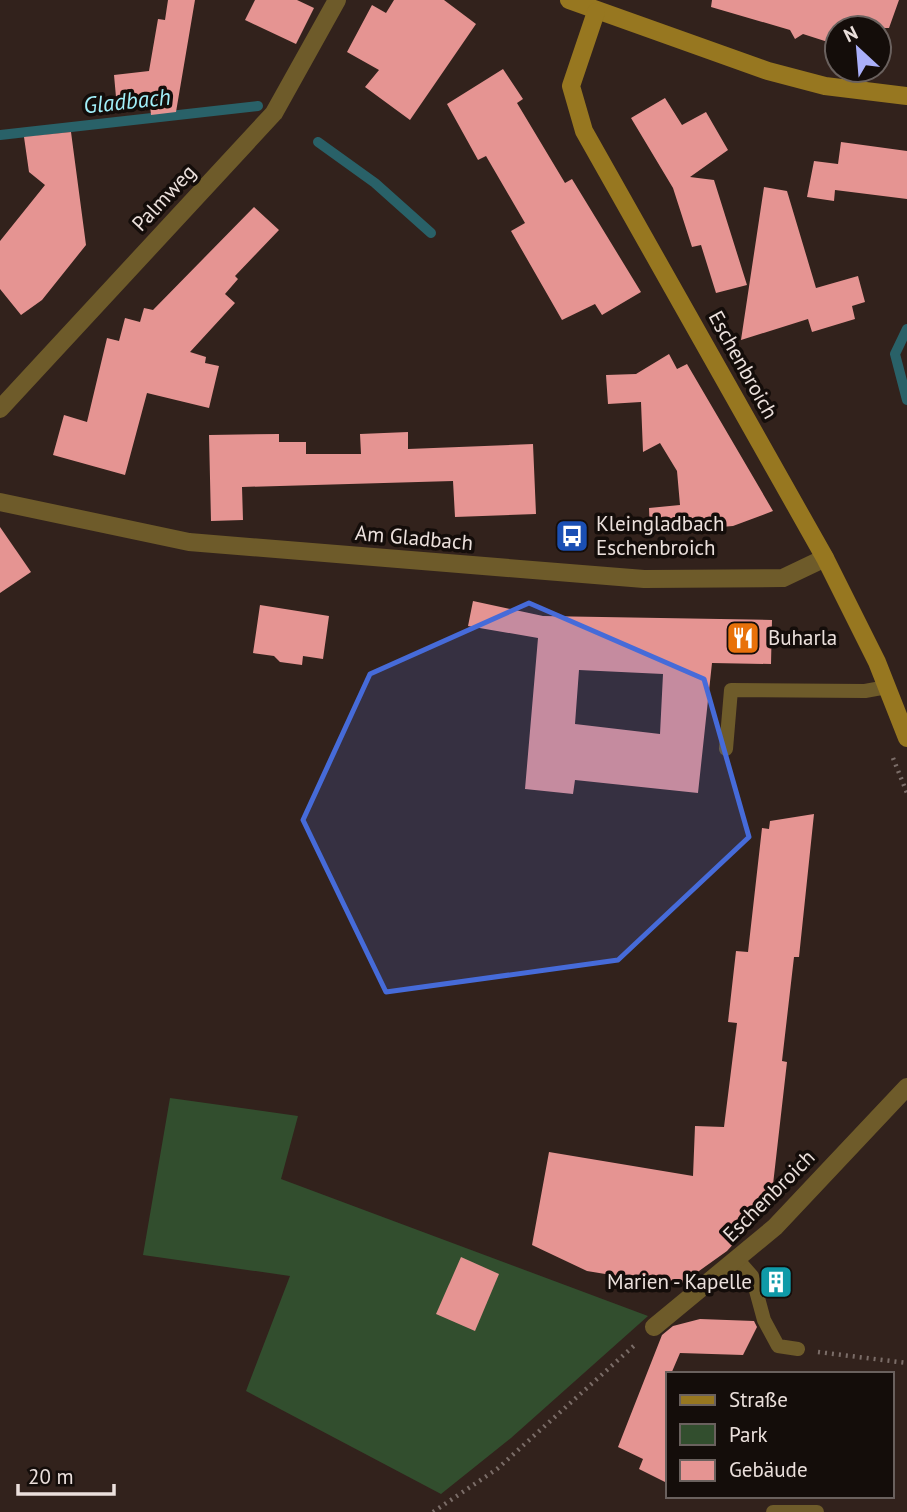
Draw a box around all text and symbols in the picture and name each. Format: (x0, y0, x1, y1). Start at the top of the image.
north arrow (823, 14, 893, 84)
text: N (840, 20, 861, 47)
water label: Gladbach (82, 82, 172, 119)
street label: Palmweg (126, 159, 201, 237)
street label: Eschenbroich (703, 306, 784, 424)
place label: Kleingladbach Eschenbroich (596, 510, 725, 561)
bus stop icon: Kleingladbach Eschenbroich (553, 517, 591, 555)
street label: Am Gladbach (354, 519, 474, 556)
restaurant icon: Buharla (724, 619, 762, 657)
place label: Buharla (768, 624, 837, 651)
street label: Eschenbroich (717, 1144, 820, 1247)
building icon: Marien - Kapelle (757, 1263, 795, 1301)
place label: Marien - Kapelle (607, 1268, 752, 1295)
legend (666, 1372, 893, 1498)
text: Straße (729, 1386, 788, 1413)
text: Park (729, 1421, 768, 1448)
scale bar (18, 1452, 114, 1496)
text: Gebäude (729, 1456, 808, 1483)
text: 20 m (28, 1463, 74, 1490)

